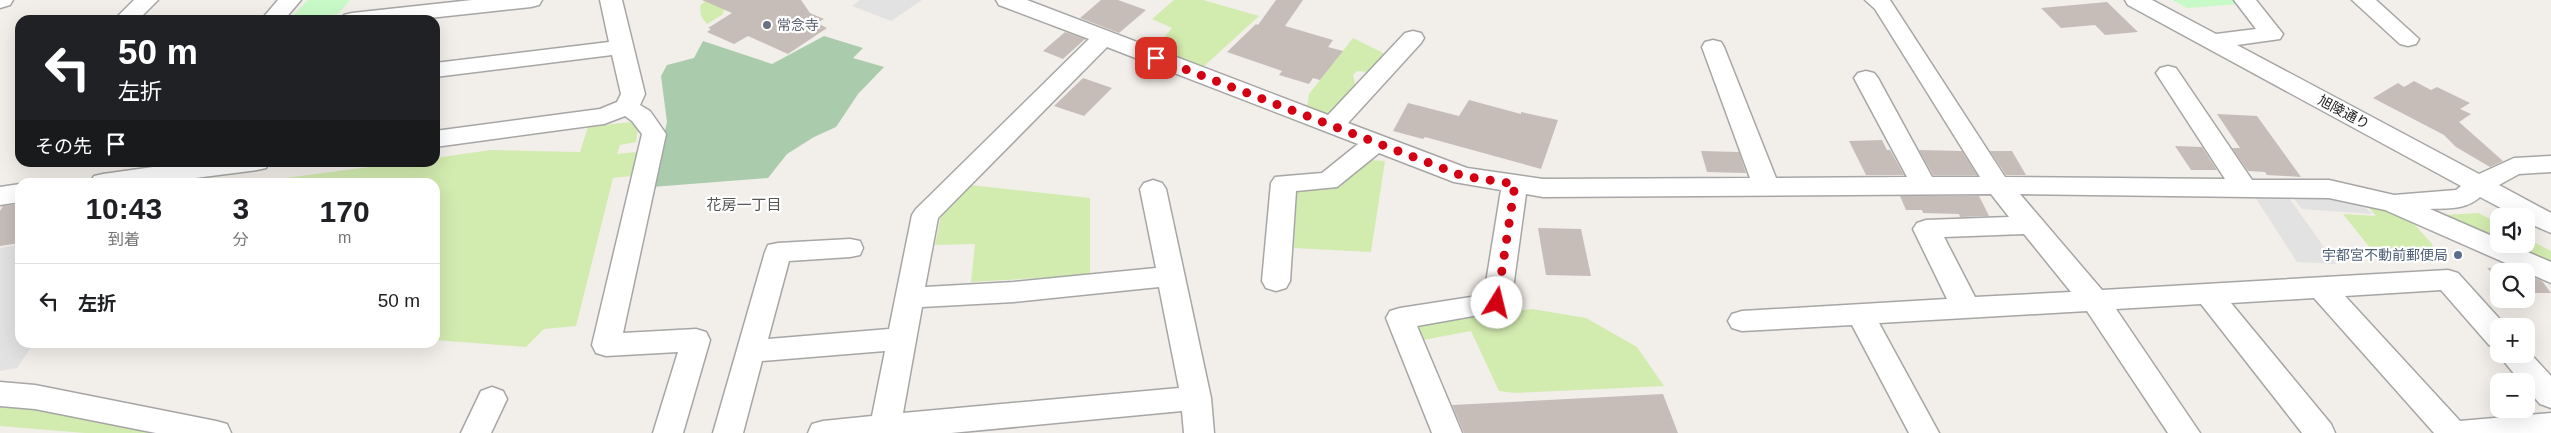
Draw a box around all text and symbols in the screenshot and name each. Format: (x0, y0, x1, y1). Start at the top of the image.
place label: 常念寺 (777, 17, 819, 33)
marker: 常念寺 (761, 19, 773, 31)
text: 50 m (118, 32, 198, 71)
icon: left (35, 35, 100, 100)
pin (1135, 37, 1177, 79)
icon: arrive (1142, 44, 1170, 72)
text: 左折 (118, 79, 162, 104)
street label: 旭陵通り (2316, 92, 2372, 132)
icon: arrive (102, 130, 130, 158)
text: その先 (35, 136, 92, 157)
text: 10:43 (85, 192, 162, 225)
text: 3 (232, 192, 249, 225)
text: 170 (320, 195, 370, 228)
district label: 花房一丁目 (706, 196, 782, 213)
map controls (2490, 208, 2535, 418)
button: sound (2490, 208, 2535, 253)
text: m (338, 229, 351, 246)
text: 到着 (108, 231, 140, 248)
text: 分 (233, 231, 249, 248)
place label: 宇都宮不動前郵便局 (2322, 247, 2448, 263)
marker: 宇都宮不動前郵便局 (2452, 249, 2464, 261)
button: search (2490, 263, 2535, 308)
position arrow (1470, 276, 1522, 328)
icon: left (35, 287, 63, 315)
text: 50 m (378, 290, 420, 311)
text: 左折 (78, 293, 116, 314)
button: + (2490, 318, 2535, 363)
button: − (2490, 373, 2535, 418)

